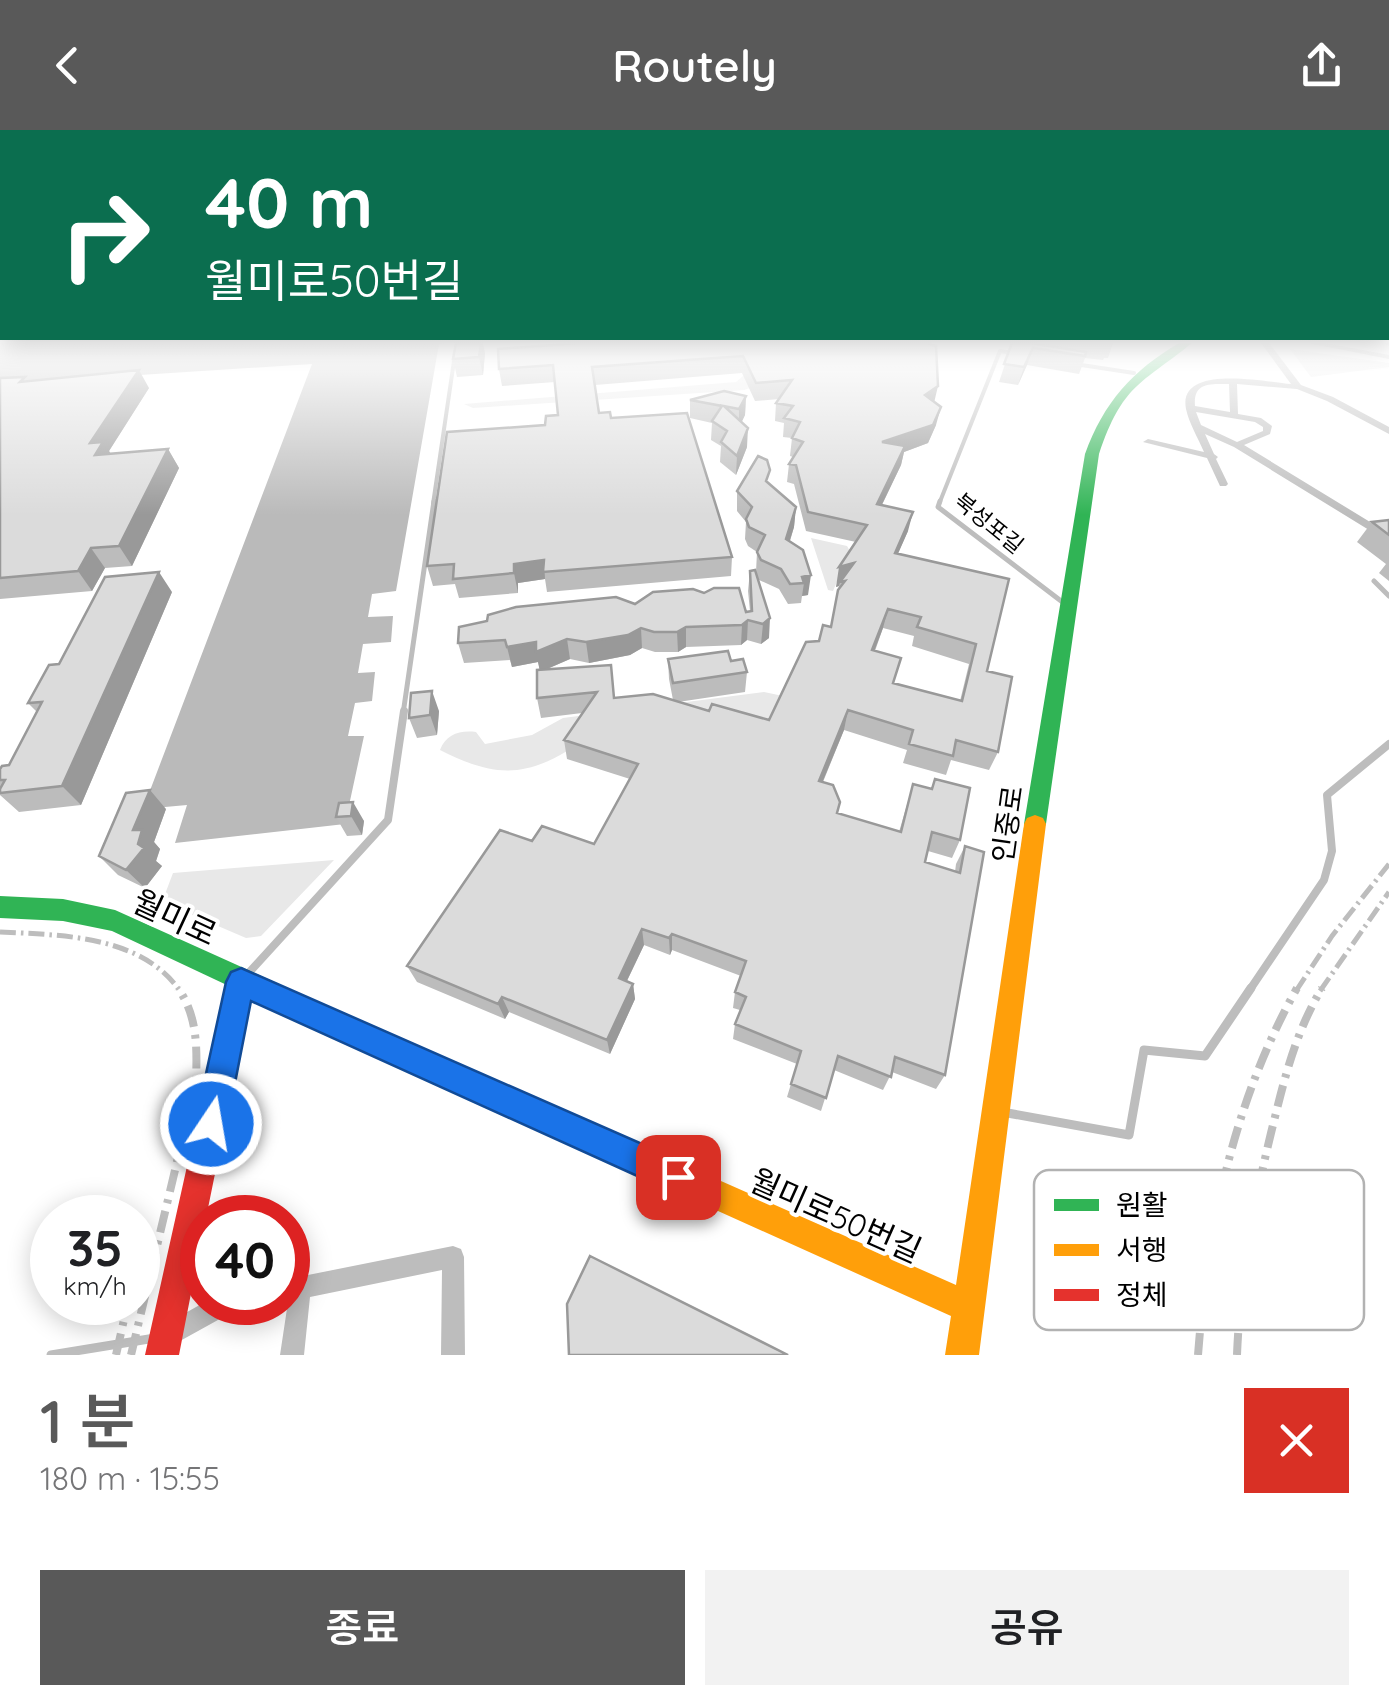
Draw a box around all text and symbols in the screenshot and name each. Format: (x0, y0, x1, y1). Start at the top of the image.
text: Routely (612, 37, 777, 93)
icon: back (40, 38, 95, 93)
icon: share (1294, 38, 1349, 93)
text: 40 m (205, 158, 373, 246)
icon: right (40, 170, 170, 300)
text: 월미로50번길 (205, 252, 463, 308)
street label: 북성포길 (949, 487, 1029, 559)
street label: 인중로 (984, 783, 1030, 865)
street label: 월미로 (127, 880, 223, 954)
position arrow (159, 1072, 263, 1176)
pin (636, 1135, 721, 1220)
icon: arrive (651, 1150, 706, 1205)
street label: 월미로50번길 (744, 1159, 928, 1271)
legend (1034, 1170, 1364, 1330)
text: 원활 (1116, 1187, 1168, 1222)
speed limit sign: 40 (180, 1195, 310, 1325)
text: 35 (67, 1216, 123, 1279)
text: 서행 (1116, 1232, 1168, 1267)
text: km/h (63, 1270, 127, 1301)
text: 정체 (1116, 1277, 1168, 1312)
text: 1 분 (40, 1383, 135, 1458)
button: close (1244, 1388, 1349, 1493)
text: 180 m · 15:55 (40, 1458, 220, 1498)
button: 종료 (40, 1570, 685, 1685)
button: 공유 (705, 1570, 1349, 1685)

